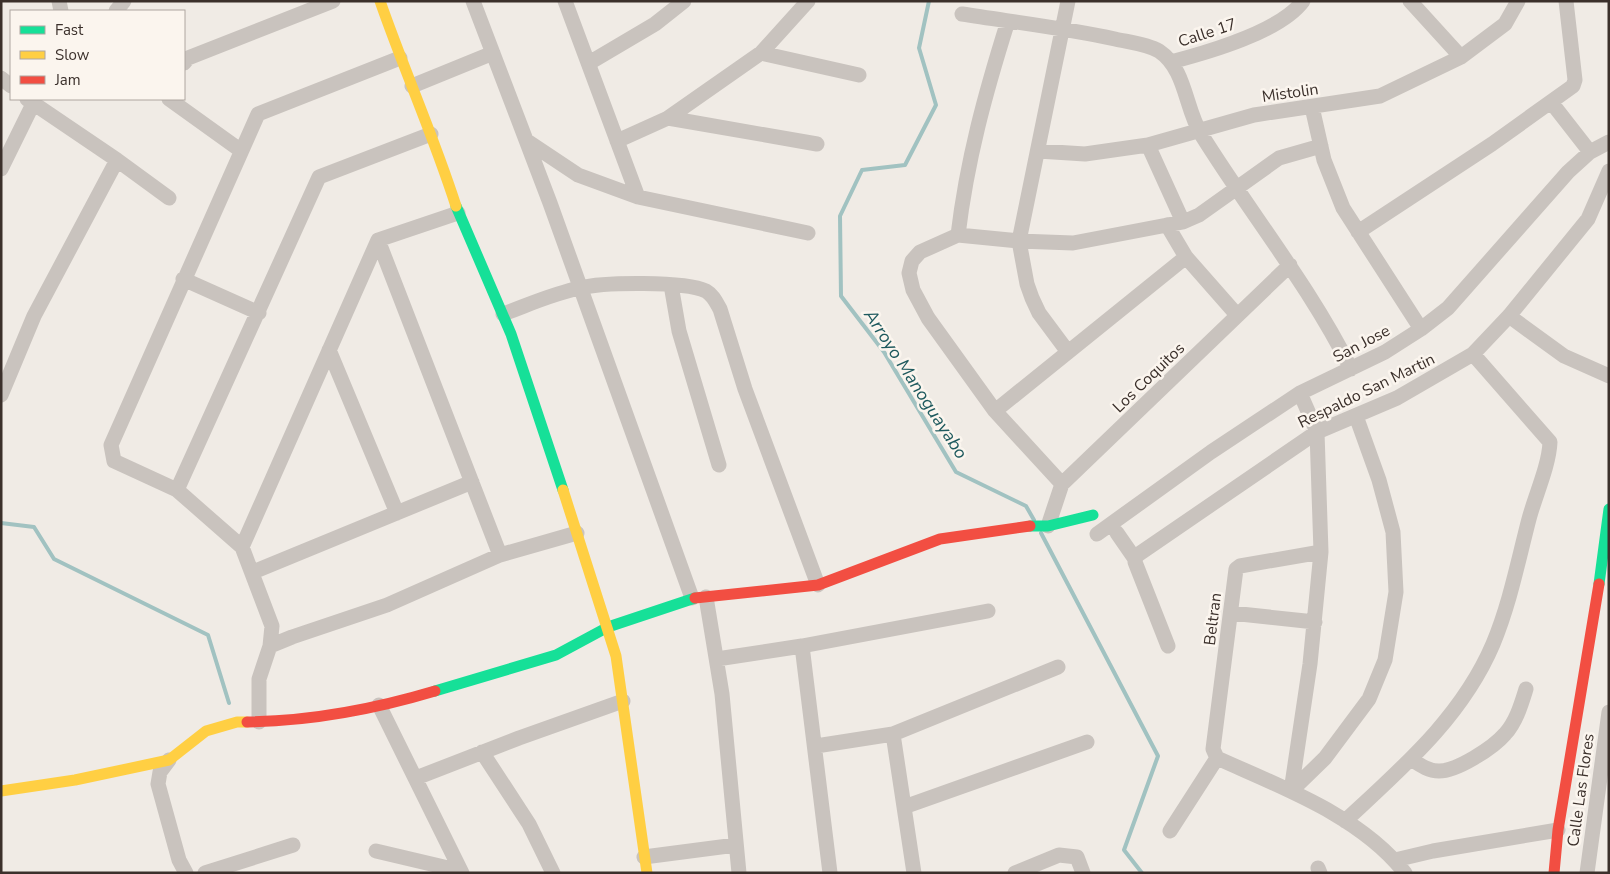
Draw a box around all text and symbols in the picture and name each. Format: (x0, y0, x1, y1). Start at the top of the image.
legend (10, 10, 185, 100)
street label: Calle 17 (1175, 13, 1239, 53)
text: Fast (55, 20, 84, 40)
text: Slow (55, 45, 90, 65)
text: Jam (54, 70, 81, 90)
street label: Mistolin (1260, 78, 1320, 108)
water label: Arroyo Manoguayabo (858, 304, 973, 463)
street label: San Jose (1329, 320, 1394, 368)
street label: Los Coquitos (1108, 338, 1190, 418)
street label: Respaldo San Martin (1294, 348, 1439, 434)
street label: Beltran (1199, 592, 1227, 647)
street label: Calle Las Flores (1562, 732, 1600, 848)

